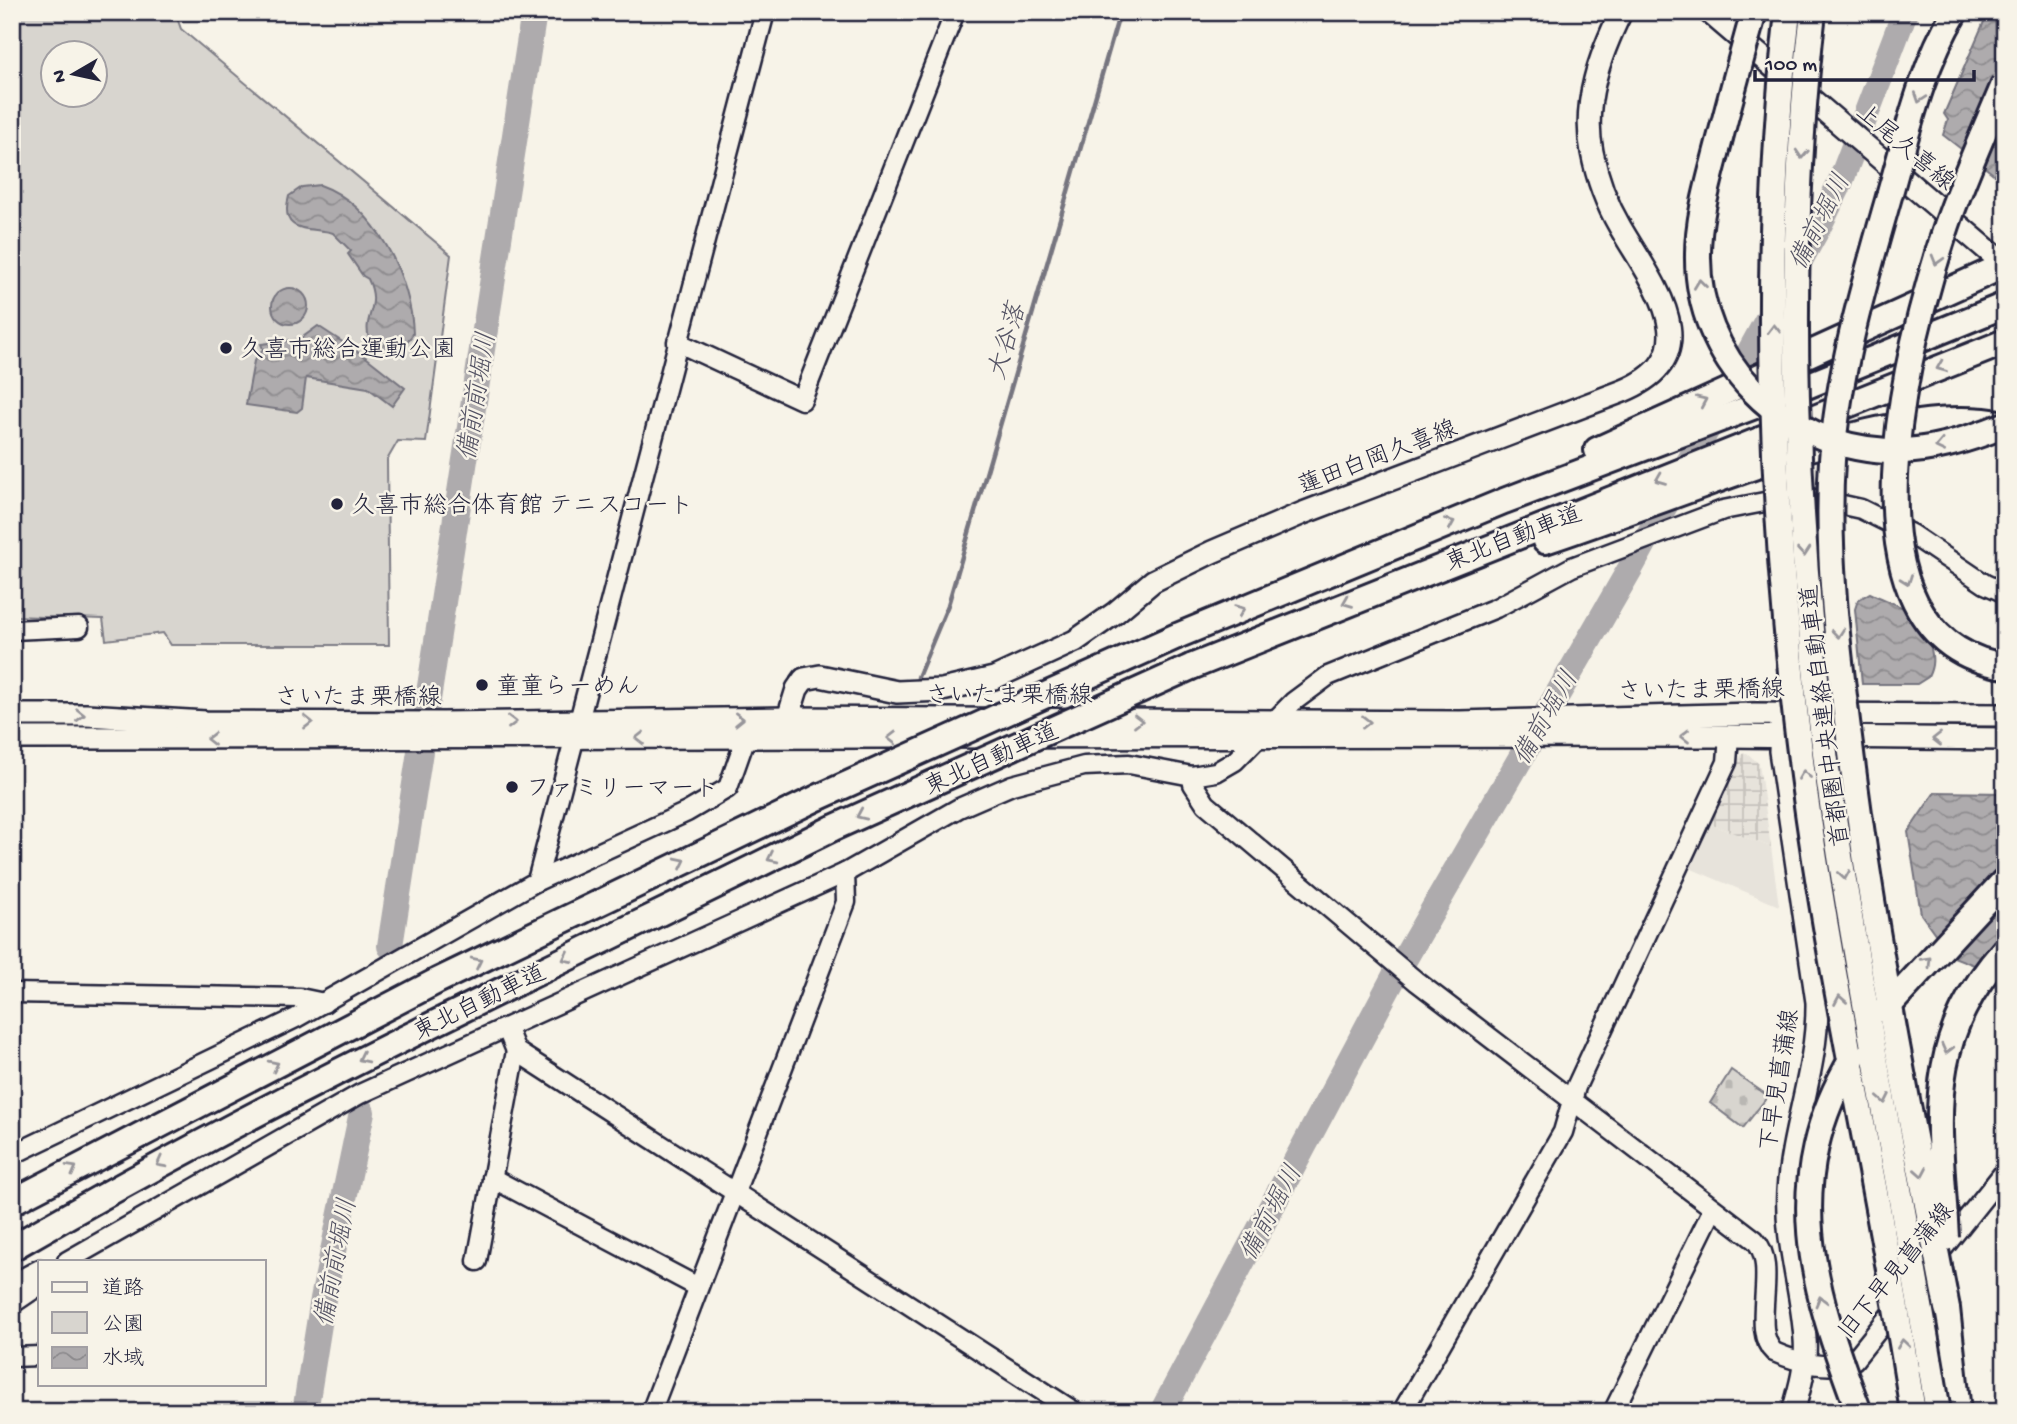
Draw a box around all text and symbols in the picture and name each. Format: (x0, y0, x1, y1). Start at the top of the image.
north arrow (38, 38, 108, 108)
scale bar (1755, 38, 1973, 82)
text: 100 m (1764, 54, 1817, 79)
text: N (48, 68, 73, 84)
one-way arrow (1913, 92, 1928, 104)
street label: 上尾久喜線 (1848, 98, 1960, 198)
one-way arrow (1795, 148, 1810, 159)
water label: 備前堀川 (1783, 169, 1859, 276)
one-way arrow (1930, 254, 1945, 266)
one-way arrow (1692, 278, 1707, 290)
water label: 大谷落 (982, 298, 1036, 384)
one-way arrow (1766, 323, 1782, 333)
water label: 備前前堀川 (452, 330, 505, 463)
place label: 久喜市総合運動公園 (240, 336, 456, 366)
marker: 久喜市総合運動公園 (218, 340, 234, 356)
one-way arrow (1936, 359, 1949, 373)
one-way arrow (1695, 395, 1707, 409)
street label: 蓮田白岡久喜線 (1294, 415, 1462, 503)
one-way arrow (1934, 437, 1946, 452)
one-way arrow (1655, 470, 1667, 484)
place label: 久喜市総合体育館 テニスコート (351, 492, 693, 522)
marker: 久喜市総合体育館 テニスコート (329, 496, 345, 512)
street label: 東北自動車道 (1441, 500, 1587, 580)
one-way arrow (1443, 517, 1455, 531)
one-way arrow (1797, 547, 1812, 558)
one-way arrow (1898, 573, 1912, 585)
street label: 首都圏中央連絡自動車道 (1796, 583, 1858, 848)
one-way arrow (1342, 594, 1354, 608)
one-way arrow (1233, 605, 1245, 619)
one-way arrow (1830, 627, 1845, 638)
water label: 備前堀川 (1507, 665, 1587, 772)
place label: 童童らーめん (496, 673, 640, 703)
street label: さいたま栗橋線 (1617, 676, 1785, 708)
marker: 童童らーめん (474, 677, 490, 693)
street label: さいたま栗橋線 (925, 682, 1093, 712)
street label: さいたま栗橋線 (274, 684, 442, 714)
one-way arrow (76, 707, 86, 723)
one-way arrow (734, 711, 745, 727)
one-way arrow (1133, 713, 1144, 729)
one-way arrow (303, 714, 314, 730)
one-way arrow (507, 714, 517, 730)
one-way arrow (1361, 714, 1371, 730)
street label: 東北自動車道 (920, 718, 1064, 804)
one-way arrow (1679, 729, 1690, 744)
one-way arrow (634, 730, 644, 746)
one-way arrow (886, 730, 896, 746)
one-way arrow (206, 731, 216, 747)
one-way arrow (1931, 731, 1941, 747)
one-way arrow (1796, 770, 1811, 781)
place label: ファミリーマート (526, 776, 718, 805)
marker: ファミリーマート (504, 779, 520, 795)
one-way arrow (856, 807, 868, 821)
one-way arrow (767, 850, 779, 864)
one-way arrow (674, 856, 686, 870)
one-way arrow (1836, 869, 1851, 881)
one-way arrow (562, 950, 574, 964)
one-way arrow (470, 956, 482, 970)
one-way arrow (1918, 956, 1931, 969)
street label: 東北自動車道 (409, 959, 552, 1049)
one-way arrow (1833, 994, 1848, 1006)
street label: 下早見菖蒲線 (1755, 1007, 1807, 1154)
one-way arrow (1941, 1043, 1955, 1055)
one-way arrow (358, 1050, 370, 1064)
one-way arrow (267, 1059, 279, 1073)
one-way arrow (1876, 1093, 1891, 1105)
one-way arrow (156, 1155, 168, 1169)
water label: 備前堀川 (1233, 1160, 1311, 1267)
one-way arrow (65, 1164, 77, 1177)
one-way arrow (1913, 1166, 1928, 1178)
water label: 備前前堀川 (309, 1196, 366, 1330)
street label: 旧下早見菖蒲線 (1833, 1197, 1962, 1347)
legend (38, 1260, 266, 1386)
text: 道路 (102, 1277, 144, 1303)
one-way arrow (1815, 1295, 1829, 1307)
text: 公園 (102, 1314, 144, 1339)
one-way arrow (1895, 1338, 1910, 1350)
text: 水域 (102, 1347, 144, 1373)

